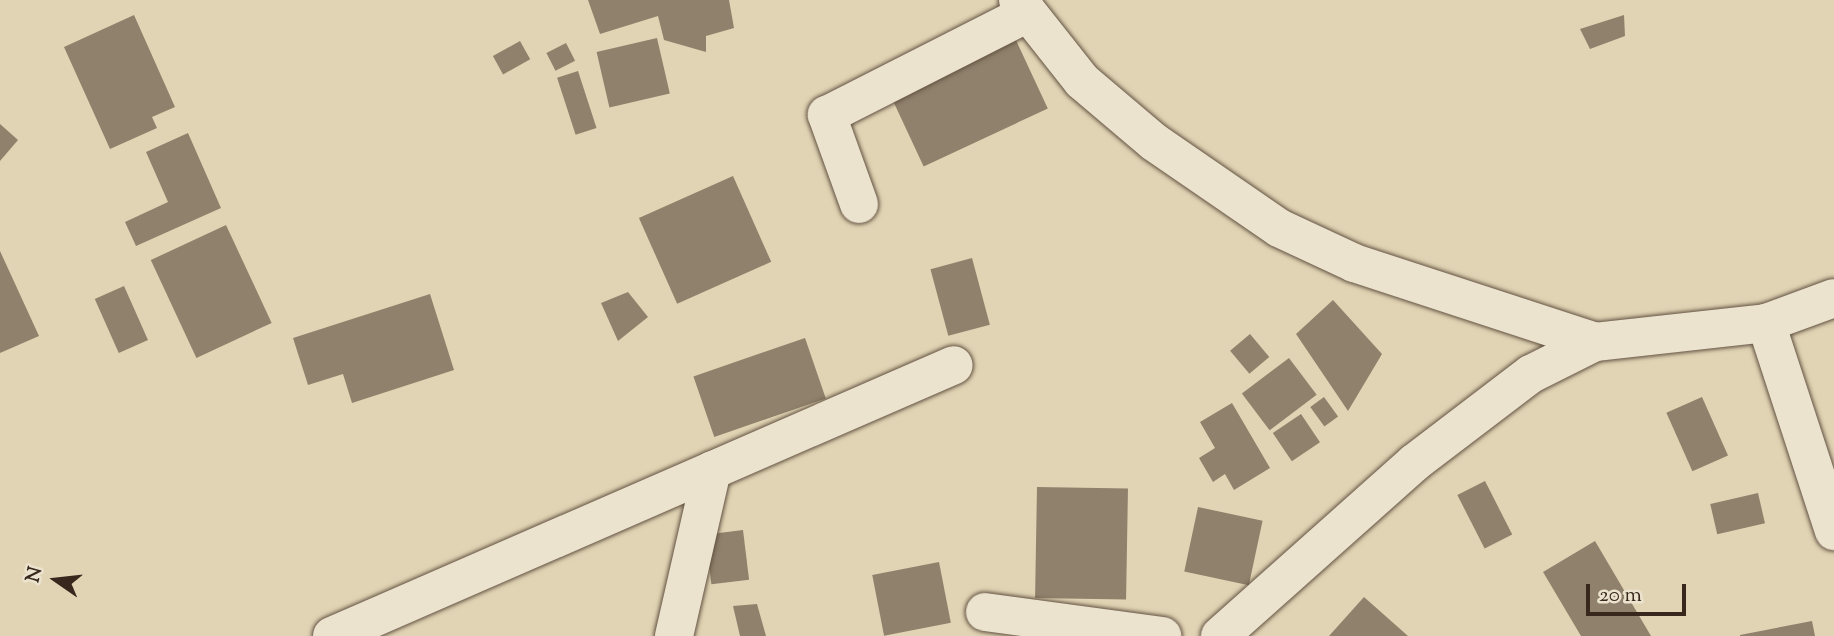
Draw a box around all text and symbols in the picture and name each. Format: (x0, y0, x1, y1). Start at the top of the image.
north arrow (21, 545, 91, 615)
text: N (20, 564, 50, 585)
scale bar (1589, 570, 1689, 614)
text: 20 m (1599, 581, 1642, 611)

